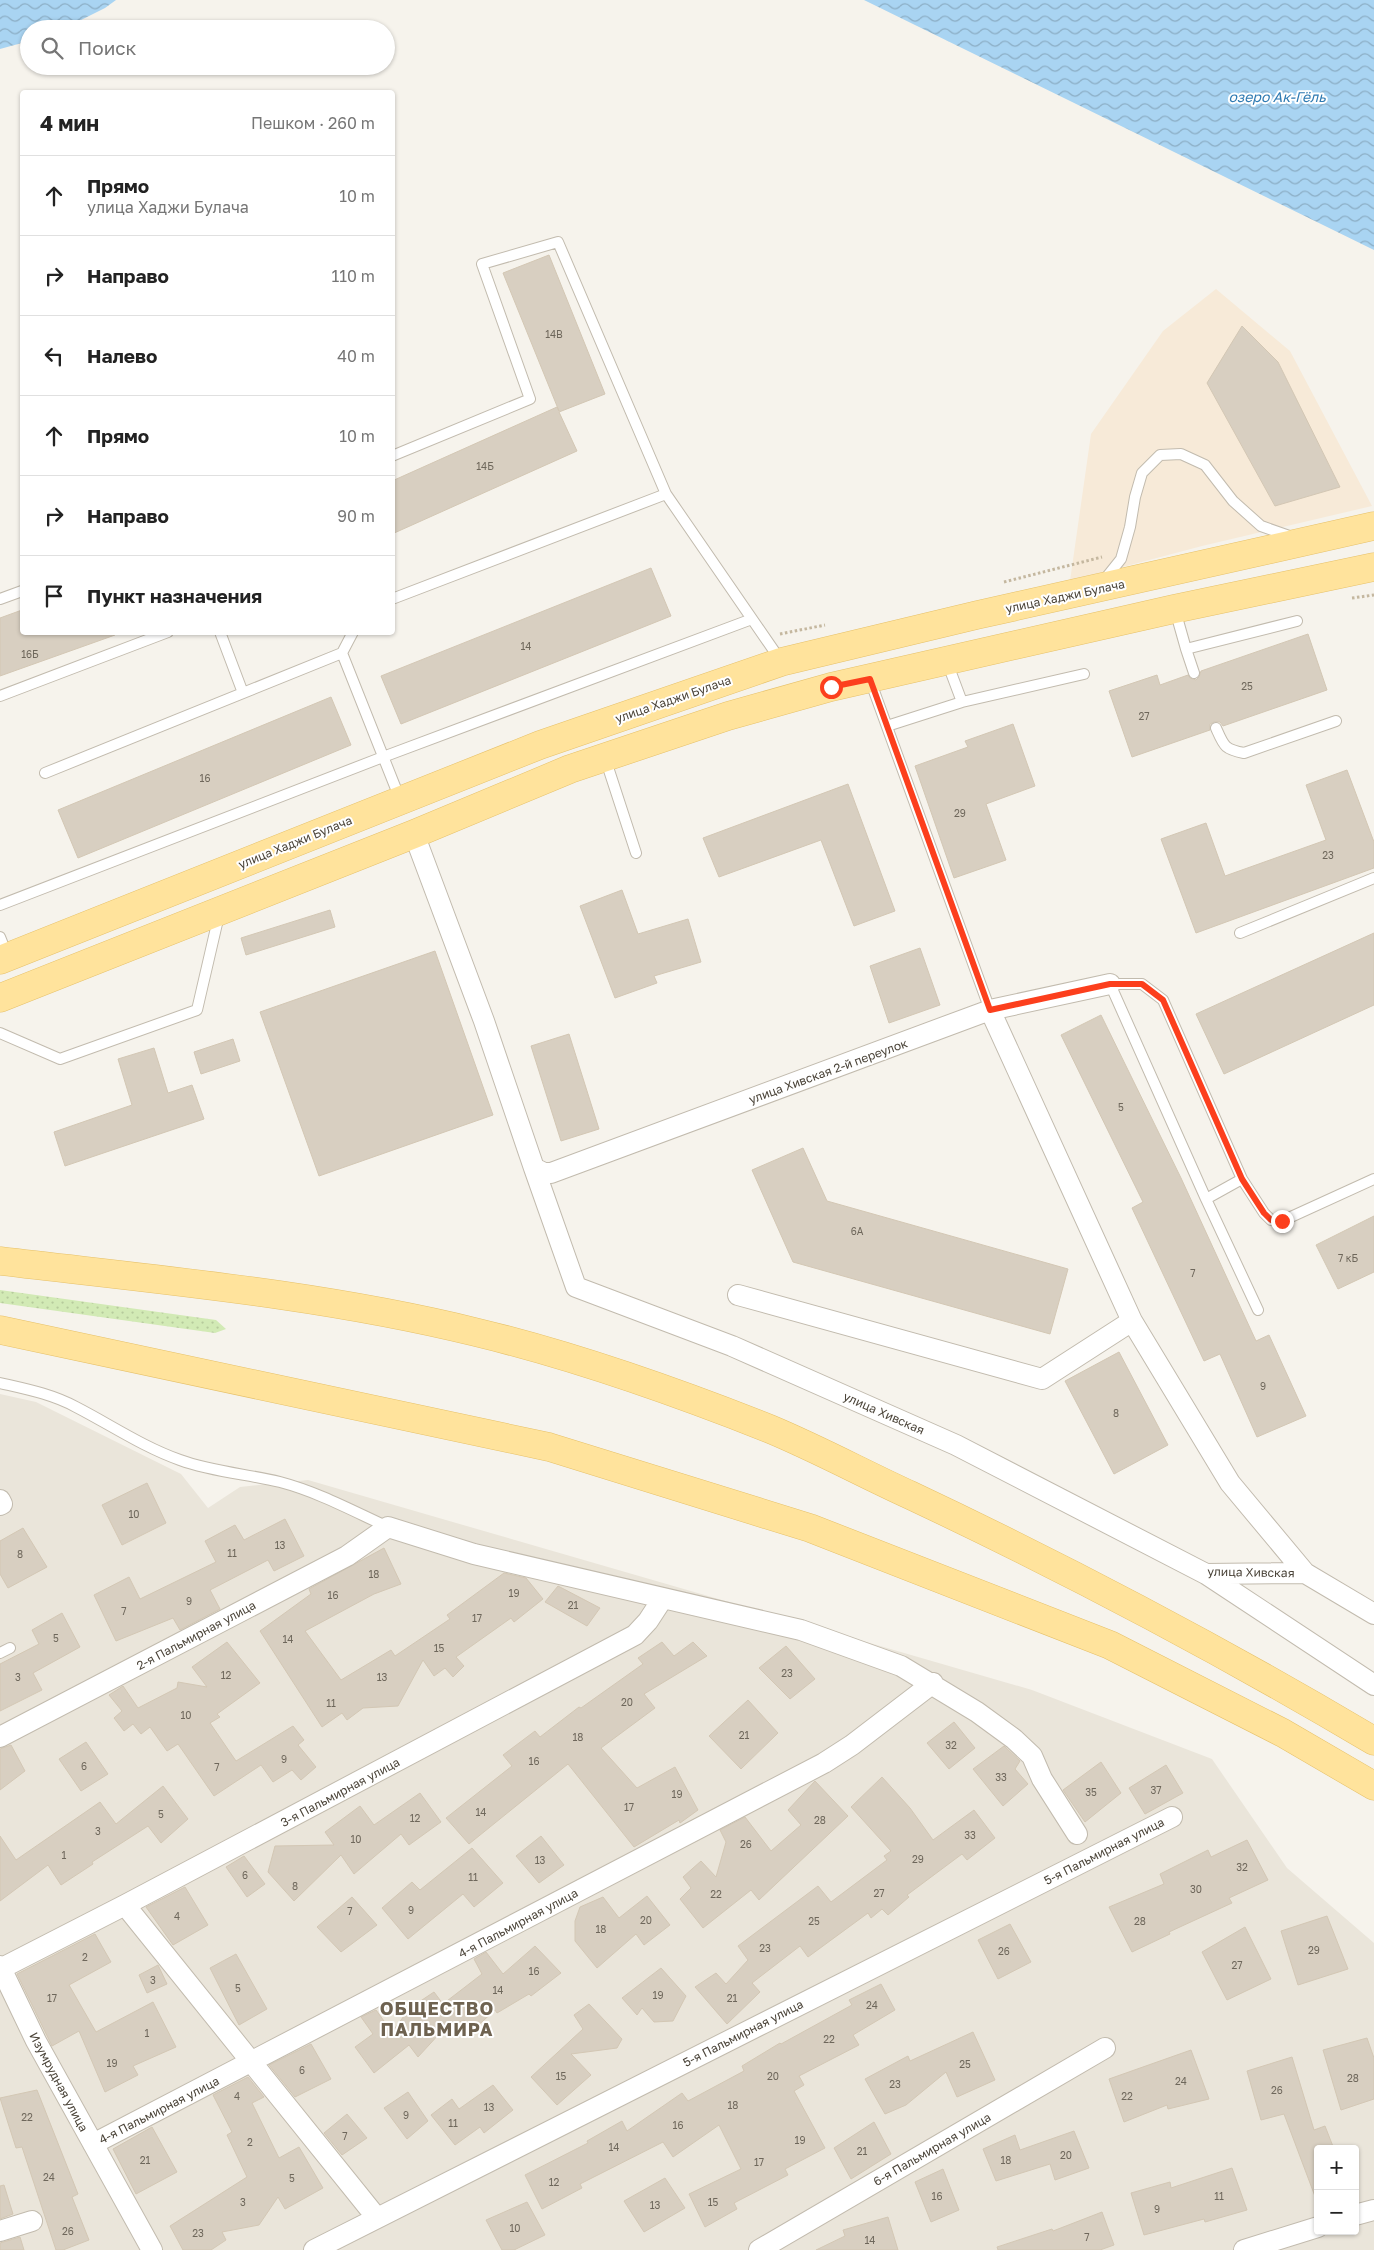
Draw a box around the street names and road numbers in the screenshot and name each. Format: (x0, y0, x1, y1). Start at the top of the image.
street label: улица Хаджи Булача (1004, 576, 1126, 616)
street label: улица Хаджи Булача (613, 672, 733, 726)
street label: улица Хаджи Булача (236, 812, 354, 872)
street label: улица Хивская 2-й переулок (747, 1035, 910, 1107)
street label: улица Хивская (841, 1388, 927, 1438)
street label: улица Хивская (1207, 1564, 1295, 1580)
street label: 2-я Пальмирная улица (134, 1597, 258, 1673)
street label: 3-я Пальмирная улица (278, 1754, 402, 1830)
street label: 5-я Пальмирная улица (1041, 1814, 1167, 1888)
street label: 4-я Пальмирная улица (456, 1885, 580, 1961)
street label: 5-я Пальмирная улица (680, 1996, 806, 2070)
street label: Изумрудная улица (26, 2030, 92, 2134)
street label: 4-я Пальмирная улица (96, 2073, 222, 2147)
street label: 6-я Пальмирная улица (871, 2109, 993, 2189)

